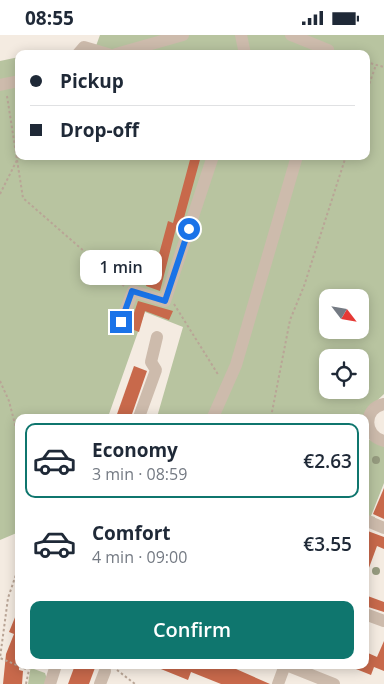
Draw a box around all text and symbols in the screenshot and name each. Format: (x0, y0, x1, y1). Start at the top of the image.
text: 08:55 (25, 5, 74, 31)
text: Pickup (60, 68, 124, 94)
text: Drop-off (60, 117, 139, 143)
route start (178, 218, 200, 240)
callout: 1 min (80, 249, 162, 285)
text: 1 min (99, 256, 143, 278)
north arrow (319, 289, 369, 339)
map controls (319, 289, 369, 399)
route end (110, 311, 132, 333)
button: locate (319, 349, 369, 399)
text: Economy (92, 437, 178, 463)
icon: car (32, 438, 77, 483)
text: €2.63 (303, 448, 352, 474)
text: 3 min · 08:59 (92, 463, 187, 485)
text: Comfort (92, 520, 171, 546)
icon: car (32, 521, 77, 566)
text: €3.55 (303, 531, 352, 557)
text: 4 min · 09:00 (92, 546, 187, 568)
button: Confirm (30, 601, 354, 659)

